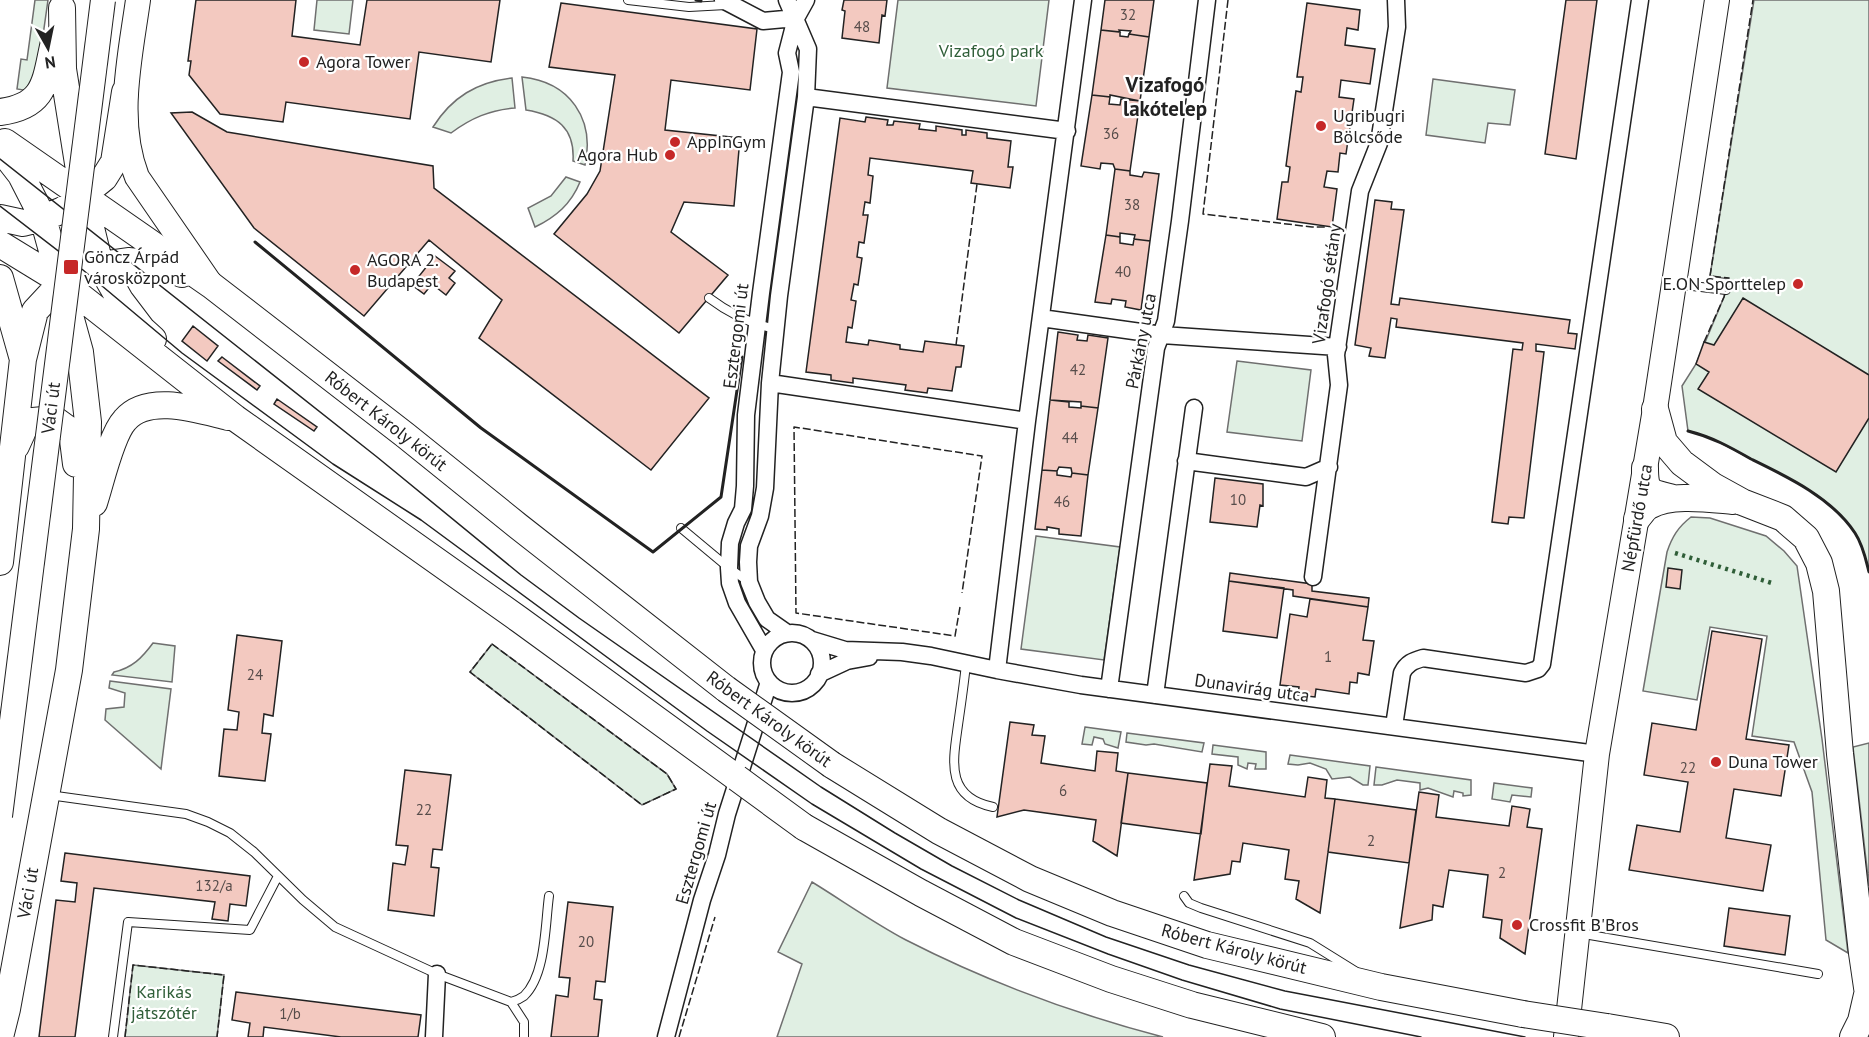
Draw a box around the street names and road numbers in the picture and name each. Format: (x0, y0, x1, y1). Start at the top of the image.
street label: Vizafogó sétány (1307, 222, 1346, 347)
street label: Esztergomi út (718, 282, 753, 390)
street label: Párkány utca (1120, 291, 1161, 391)
street label: Róbert Károly körút (320, 366, 452, 476)
street label: Váci út (36, 381, 65, 436)
street label: Népfürdő utca (1616, 462, 1657, 574)
street label: Róbert Károly körút (702, 665, 836, 772)
street label: Dunavirág utca (1193, 668, 1311, 707)
street label: Esztergomi út (670, 799, 721, 907)
street label: Váci út (12, 865, 43, 921)
street label: Róbert Károly körút (1159, 918, 1309, 979)

